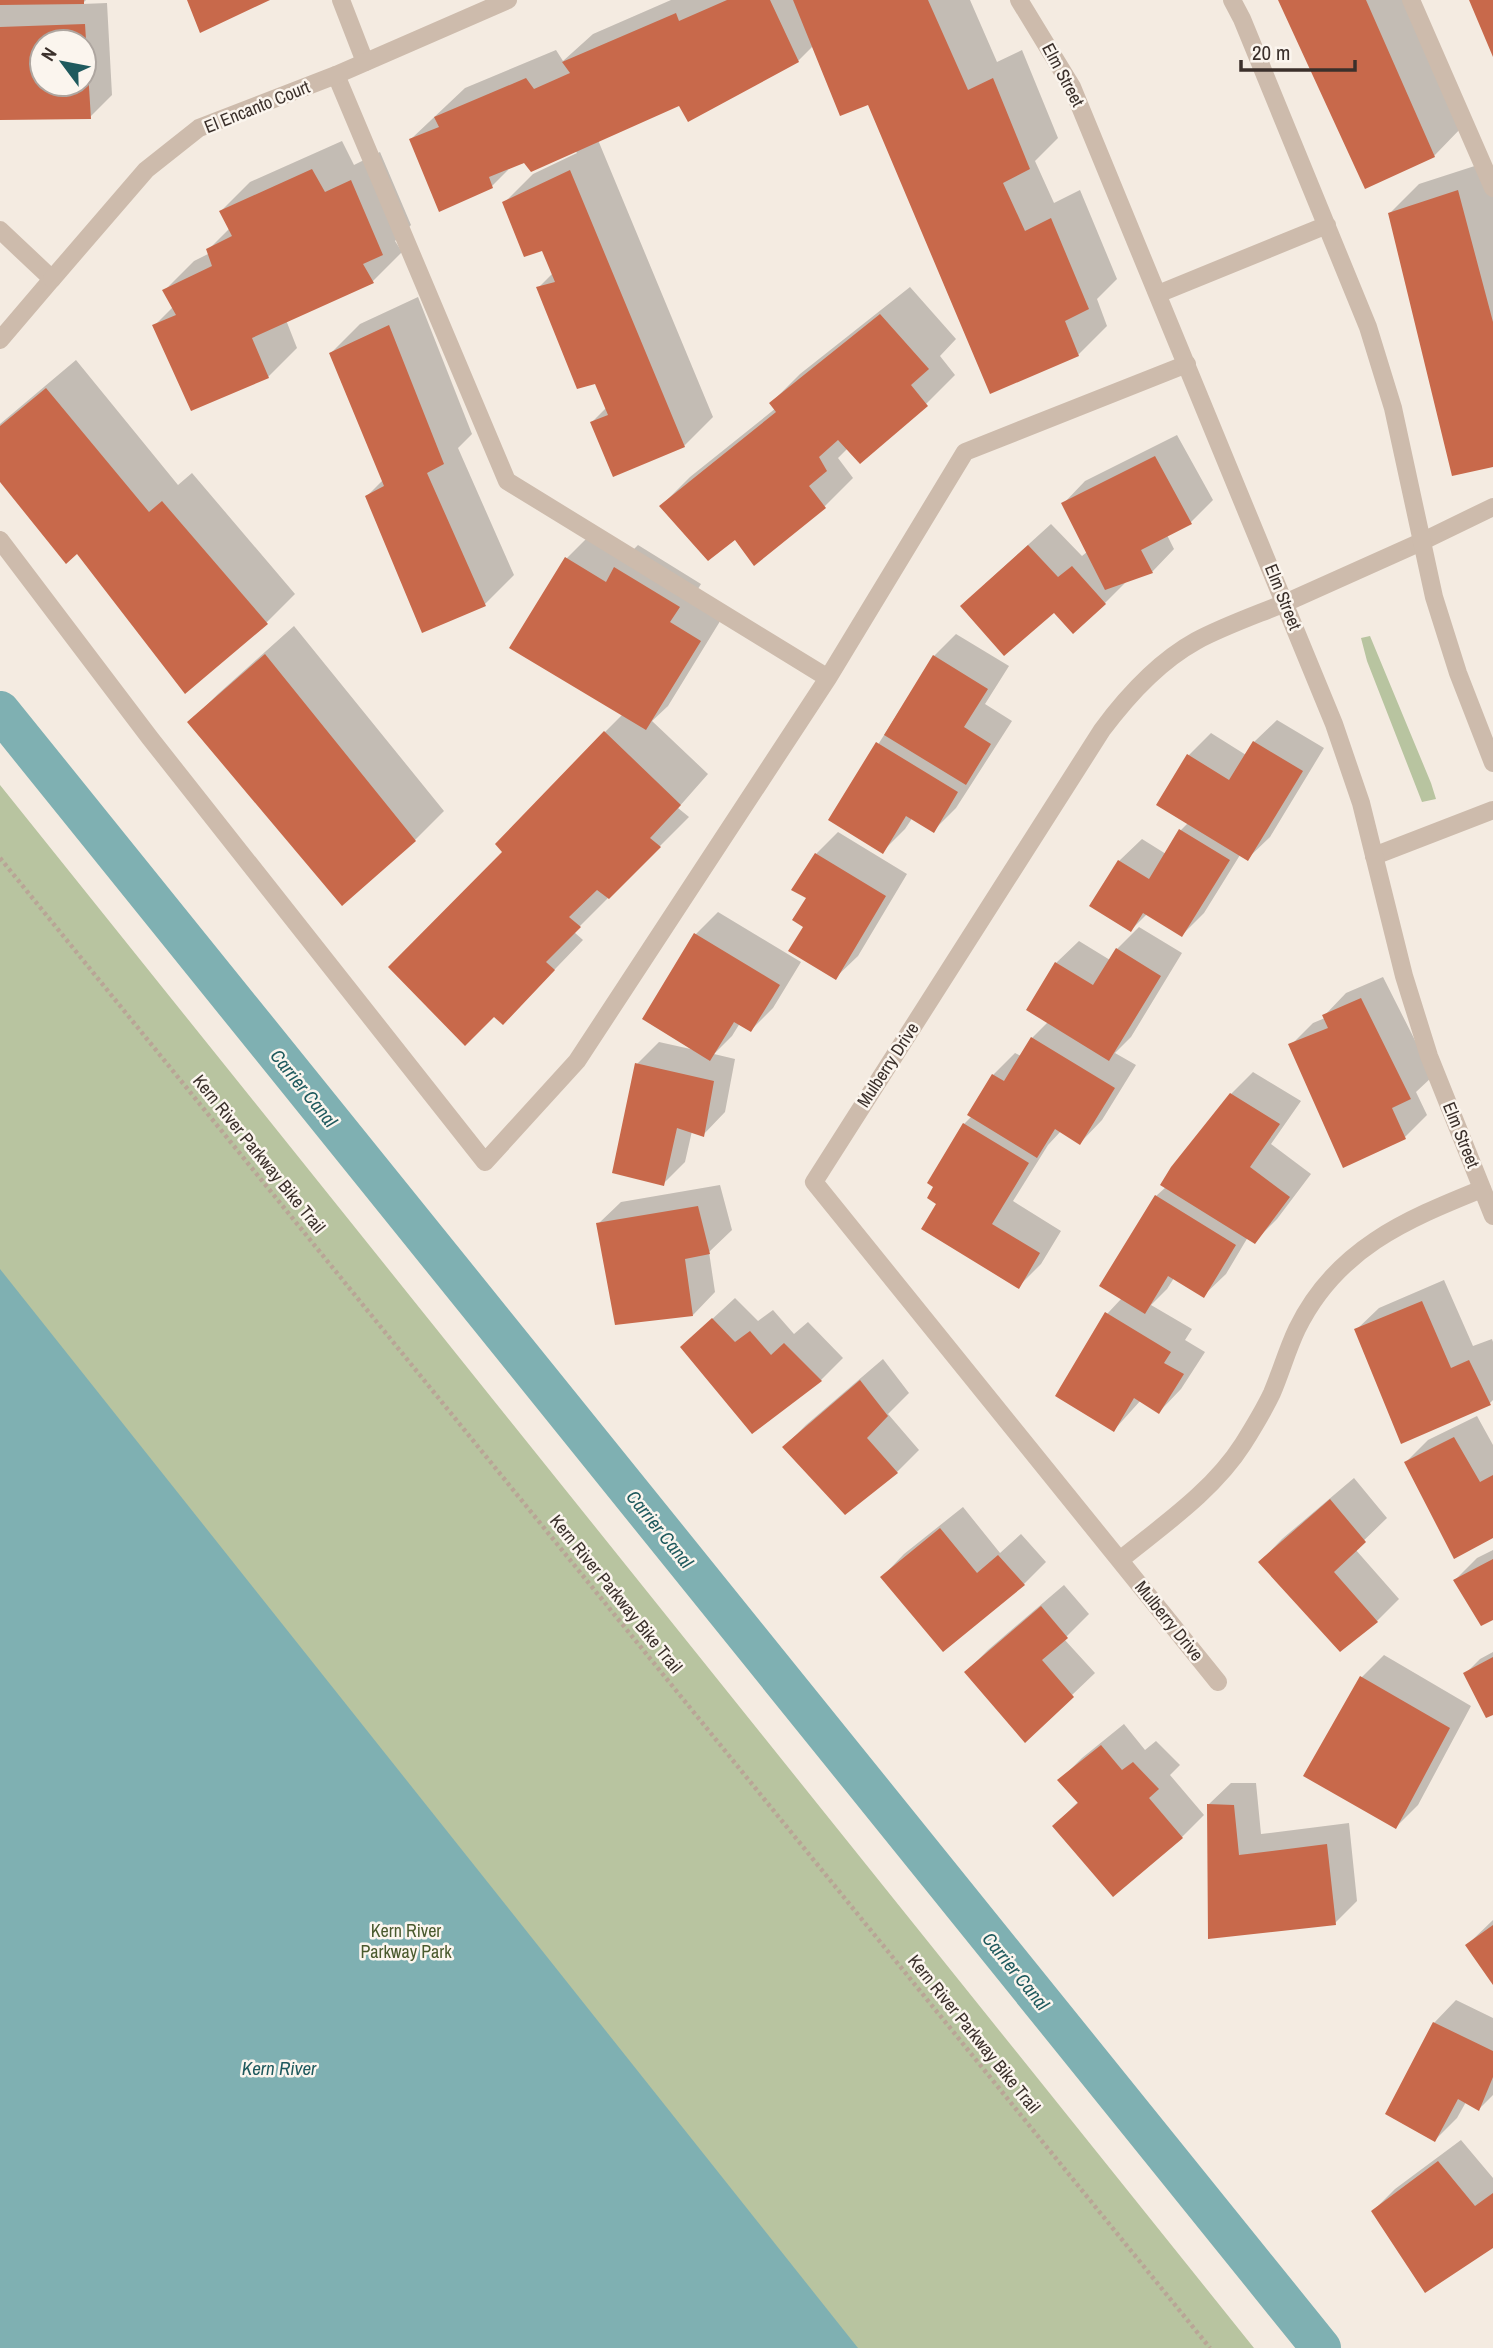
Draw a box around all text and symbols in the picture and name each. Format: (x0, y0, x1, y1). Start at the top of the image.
north arrow (28, 28, 98, 98)
scale bar (1241, 28, 1355, 72)
street label: Elm Street (1036, 38, 1091, 111)
text: 20 m (1252, 38, 1290, 67)
text: N (35, 42, 63, 66)
street label: El Encanto Court (200, 74, 313, 139)
street label: Elm Street (1259, 560, 1308, 633)
street label: Mulberry Drive (851, 1017, 924, 1112)
water label: Carrier Canal (264, 1043, 344, 1133)
street label: Kern River Parkway Bike Trail (187, 1069, 331, 1238)
street label: Elm Street (1437, 1098, 1486, 1171)
water label: Carrier Canal (620, 1484, 700, 1574)
street label: Kern River Parkway Bike Trail (544, 1509, 688, 1678)
street label: Mulberry Drive (1129, 1575, 1210, 1666)
park label: Kern River Parkway Park (360, 1918, 452, 1964)
water label: Carrier Canal (976, 1926, 1056, 2016)
street label: Kern River Parkway Bike Trail (902, 1949, 1046, 2118)
water label: Kern River (242, 2055, 317, 2081)

